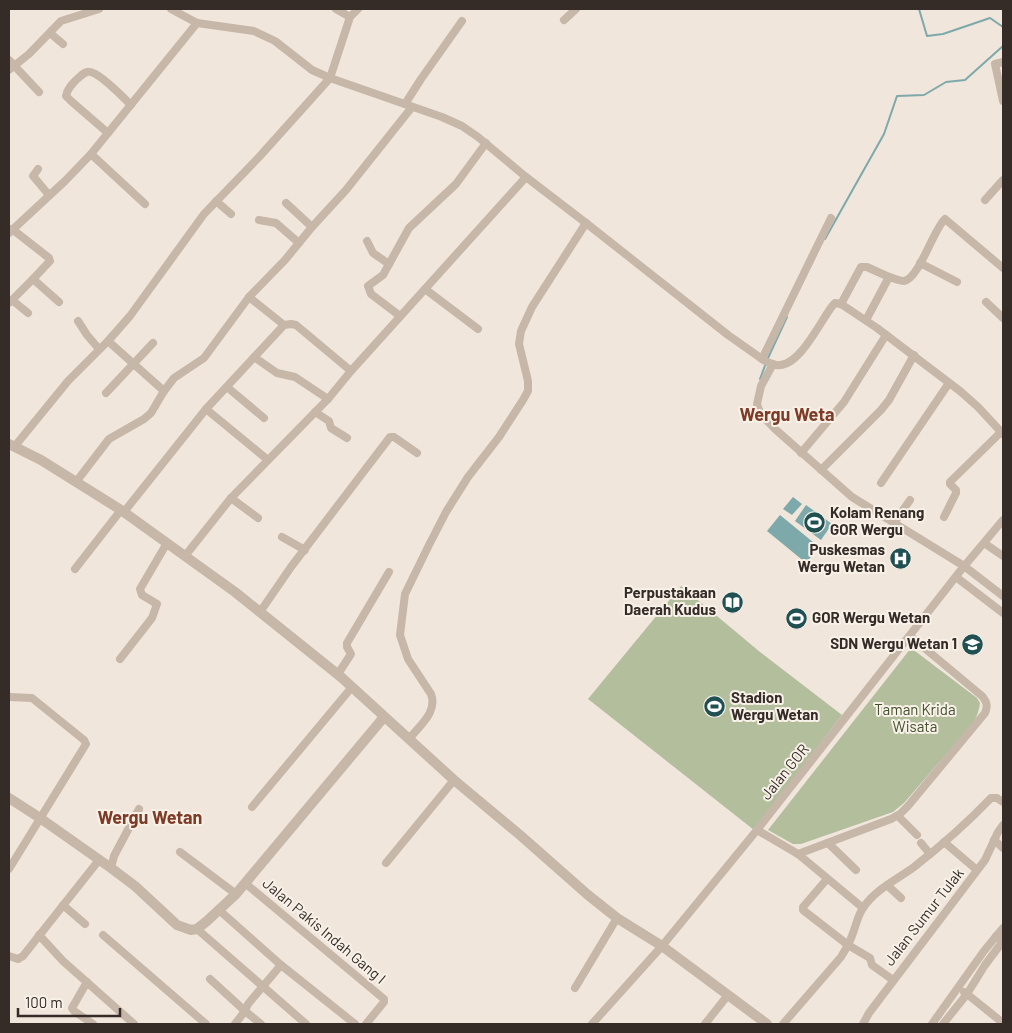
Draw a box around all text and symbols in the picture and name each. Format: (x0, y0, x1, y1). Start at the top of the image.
district label: Wergu Weta (739, 403, 835, 425)
place label: Kolam Renang GOR Wergu (830, 503, 924, 538)
sports icon: Kolam Renang GOR Wergu (802, 510, 826, 534)
place label: Puskesmas Wergu Wetan (798, 540, 885, 575)
hospital icon: Puskesmas Wergu Wetan (889, 547, 913, 571)
place label: Perpustakaan Daerah Kudus (624, 583, 716, 618)
library icon: Perpustakaan Daerah Kudus (720, 590, 744, 614)
sports icon: GOR Wergu Wetan (784, 606, 808, 630)
place label: GOR Wergu Wetan (812, 608, 930, 626)
school or university icon: SDN Wergu Wetan 1 (961, 632, 985, 656)
place label: SDN Wergu Wetan 1 (830, 634, 957, 652)
place label: Stadion Wergu Wetan (731, 688, 818, 723)
sports icon: Stadion Wergu Wetan (703, 695, 727, 719)
park label: Taman Krida Wisata (874, 700, 956, 735)
street label: Jalan GOR (756, 740, 812, 803)
district label: Wergu Wetan (98, 806, 202, 828)
street label: Jalan Sumur Tulak (880, 864, 967, 969)
street label: Jalan Pakis Indah Gang I (259, 873, 390, 987)
scale bar (18, 986, 120, 1018)
text: 100 m (25, 993, 63, 1011)

